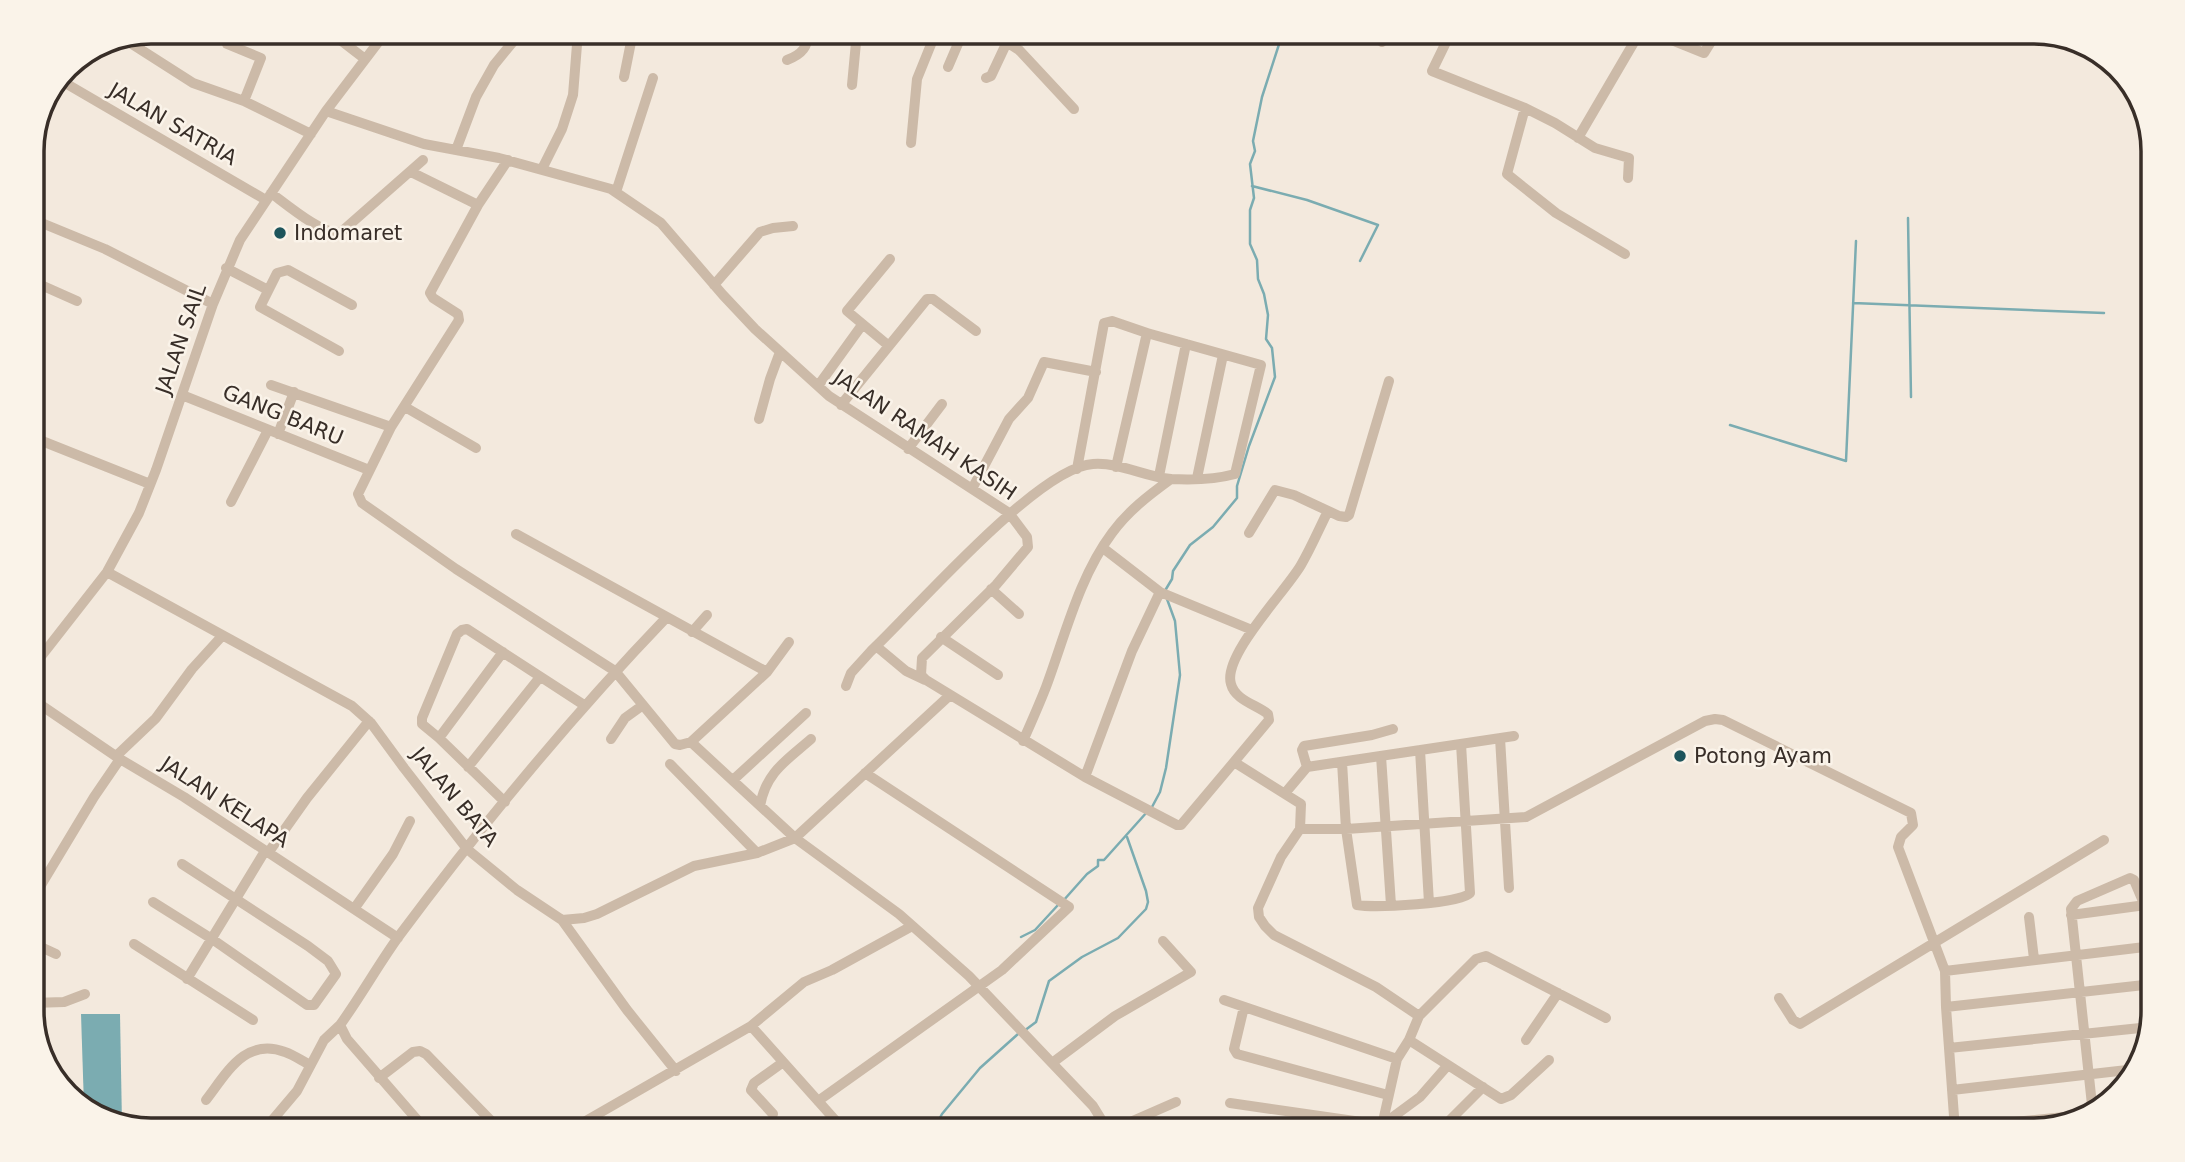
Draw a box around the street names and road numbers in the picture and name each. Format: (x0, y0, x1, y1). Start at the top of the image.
street label: JALAN SATRIA (103, 77, 242, 171)
street label: JALAN SAIL (150, 280, 211, 399)
street label: JALAN RAMAH KASIH (827, 364, 1021, 505)
street label: GANG BARU (219, 380, 347, 450)
street label: JALAN BATA (405, 741, 504, 852)
street label: JALAN KELAPA (155, 750, 294, 853)

